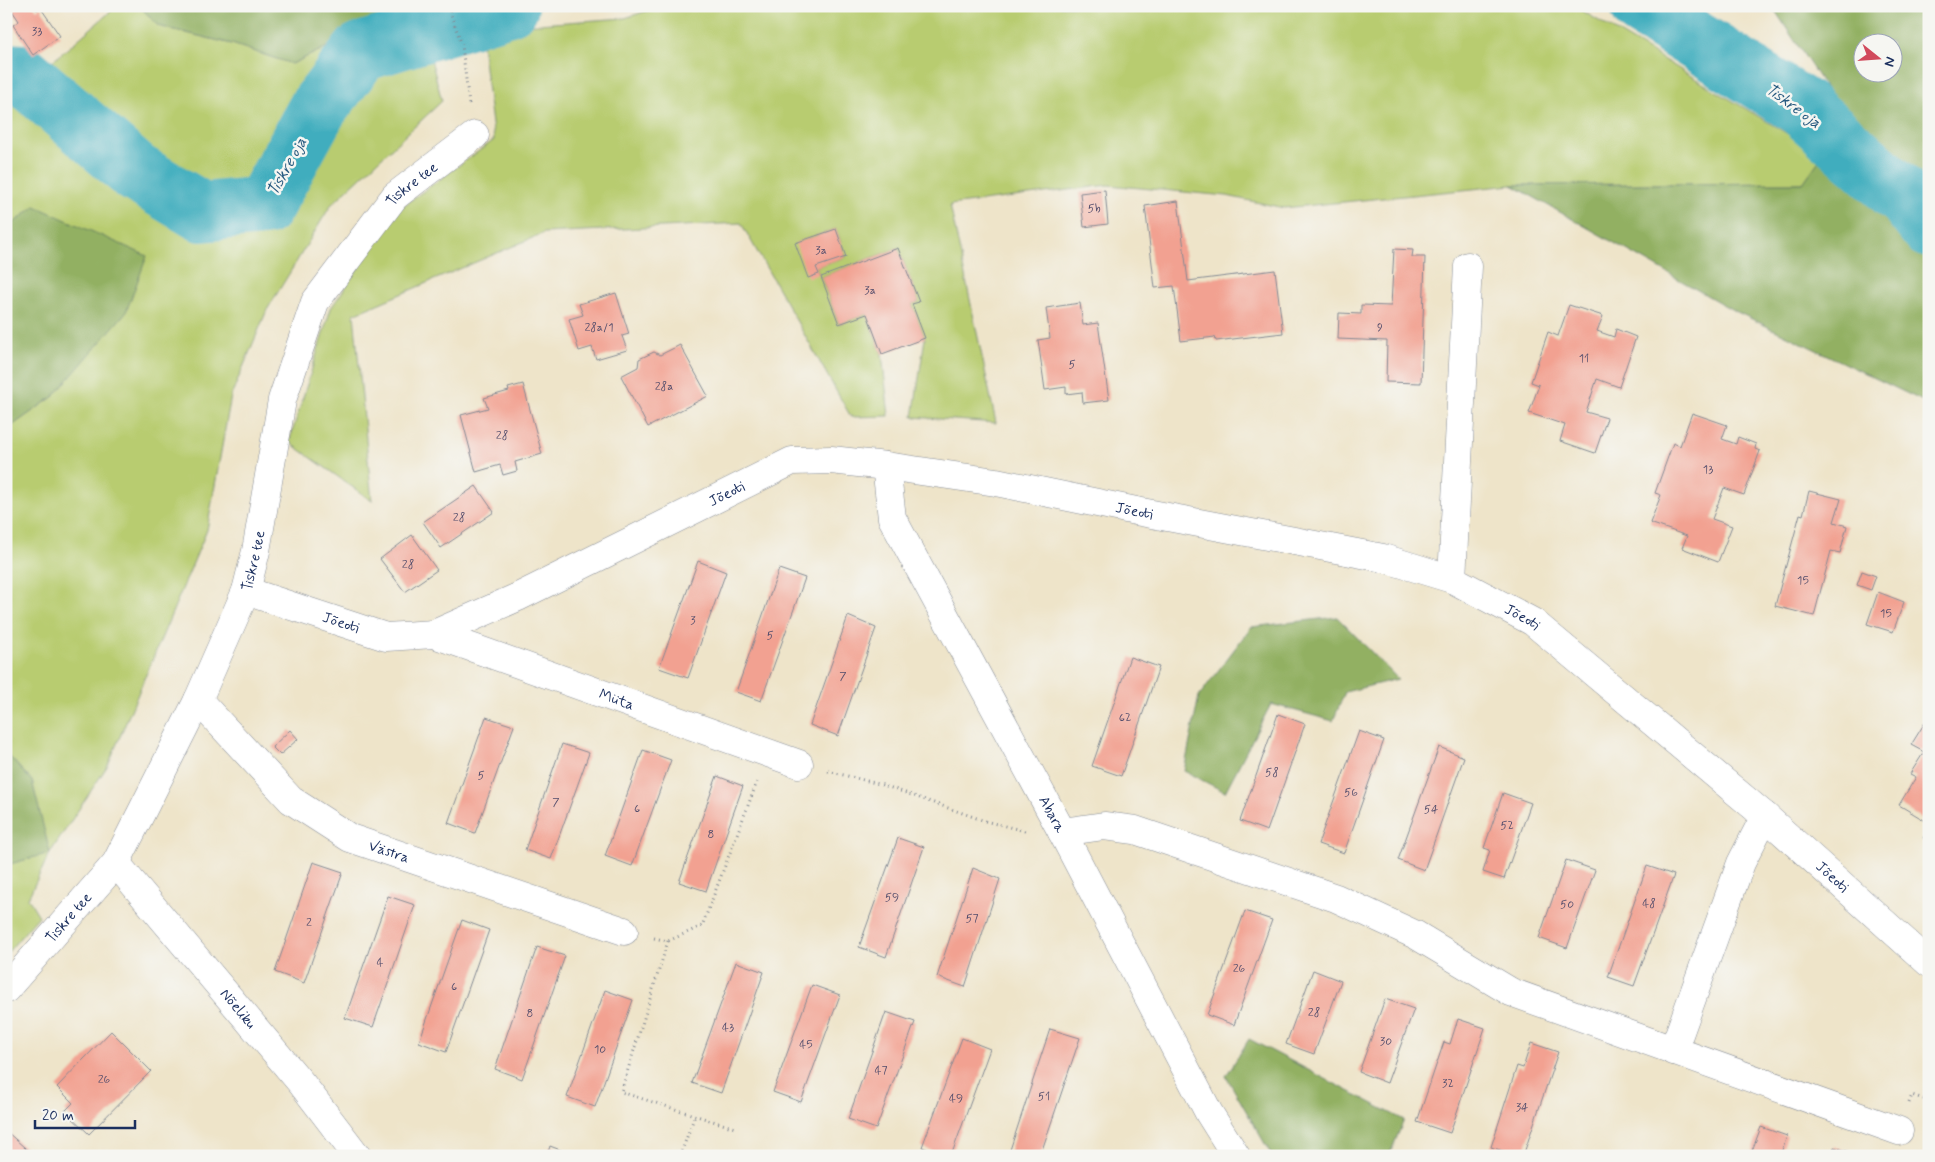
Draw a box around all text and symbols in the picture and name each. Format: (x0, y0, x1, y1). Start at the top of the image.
house number: 33 (32, 24, 42, 40)
north arrow (1852, 32, 1902, 82)
text: N (1880, 54, 1899, 69)
water label: Tiskre oja (1761, 79, 1825, 133)
water label: Tiskre oja (263, 134, 312, 200)
street label: Tiskre tee (382, 158, 442, 211)
house number: 5b (1087, 201, 1101, 217)
house number: 3a (815, 243, 827, 259)
house number: 3a (864, 283, 876, 299)
house number: 28a/1 (584, 320, 614, 336)
house number: 9 (1377, 320, 1383, 336)
house number: 11 (1579, 351, 1589, 367)
house number: 5 (1068, 357, 1076, 373)
house number: 28a (655, 379, 673, 395)
house number: 28 (496, 428, 508, 444)
house number: 13 (1703, 462, 1713, 478)
street label: Jõeoti (705, 477, 749, 512)
street label: Jõeoti (1114, 498, 1155, 525)
house number: 28 (453, 510, 465, 526)
street label: Tiskre tee (237, 529, 270, 593)
house number: 28 (402, 557, 414, 573)
house number: 15 (1797, 573, 1809, 589)
street label: Jõeoti (1501, 600, 1544, 635)
house number: 15 (1880, 606, 1892, 622)
street label: Jõeoti (320, 608, 362, 639)
house number: 3 (690, 613, 696, 629)
house number: 5 (766, 628, 774, 644)
house number: 7 (839, 669, 847, 685)
street label: Müta (596, 685, 637, 716)
house number: 62 (1119, 710, 1131, 726)
house number: 58 (1265, 765, 1279, 781)
house number: 5 (477, 768, 485, 784)
house number: 56 (1344, 785, 1358, 801)
street label: Abara (1033, 792, 1070, 837)
house number: 7 (552, 795, 560, 811)
house number: 6 (634, 801, 640, 817)
house number: 54 (1424, 802, 1438, 818)
house number: 52 (1500, 818, 1514, 834)
house number: 8 (708, 827, 714, 843)
street label: Västra (366, 836, 412, 869)
street label: Jõeoti (1811, 857, 1853, 898)
street label: Tiskre tee (42, 888, 97, 948)
house number: 59 (885, 890, 899, 906)
house number: 48 (1642, 896, 1656, 912)
house number: 50 (1560, 897, 1574, 913)
house number: 57 (965, 911, 979, 927)
house number: 2 (306, 915, 312, 931)
house number: 4 (377, 955, 384, 971)
house number: 26 (1233, 961, 1246, 977)
house number: 6 (451, 979, 457, 995)
street label: Nõeliku (215, 985, 260, 1034)
house number: 28 (1308, 1005, 1320, 1021)
house number: 8 (527, 1006, 533, 1022)
house number: 43 (722, 1020, 734, 1036)
house number: 30 (1380, 1034, 1392, 1050)
house number: 45 (799, 1037, 813, 1053)
house number: 10 (594, 1042, 606, 1058)
house number: 47 (874, 1063, 888, 1079)
house number: 26 (98, 1072, 111, 1088)
house number: 32 (1442, 1076, 1454, 1092)
house number: 51 (1038, 1089, 1050, 1105)
house number: 49 (949, 1091, 963, 1107)
scale bar (35, 1097, 135, 1129)
house number: 34 (1516, 1100, 1528, 1116)
text: 20 m (42, 1106, 74, 1126)

